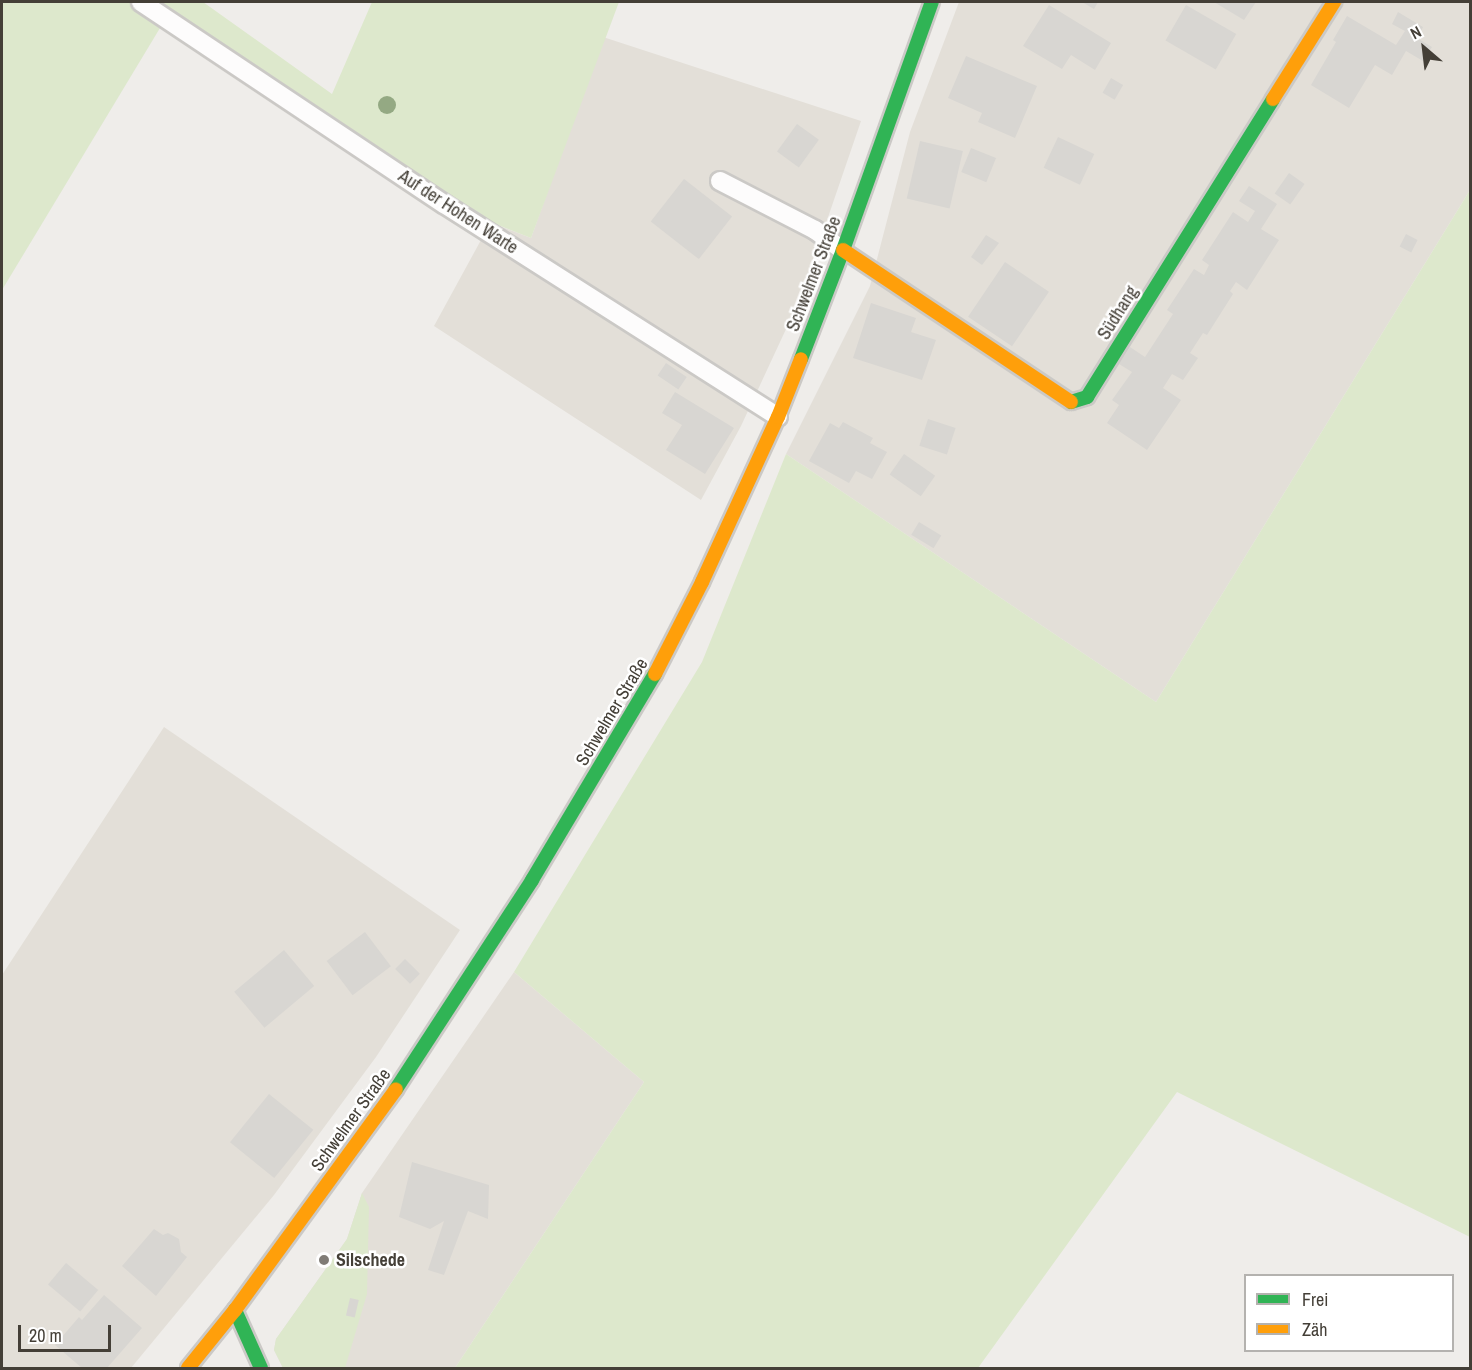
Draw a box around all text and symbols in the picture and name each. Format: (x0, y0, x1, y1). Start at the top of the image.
north arrow (1394, 18, 1454, 78)
text: N (1406, 20, 1425, 44)
street label: Auf der Hohen Warte (394, 165, 522, 259)
street label: Schwelmer Straße (782, 213, 846, 335)
street label: Südhang (1093, 282, 1143, 344)
street label: Schwelmer Straße (571, 654, 653, 770)
street label: Schwelmer Straße (307, 1065, 395, 1175)
place label: Silschede (336, 1249, 405, 1271)
marker: Silschede (317, 1253, 331, 1267)
legend (1244, 1274, 1454, 1352)
text: Frei (1302, 1287, 1328, 1312)
scale bar (21, 1313, 114, 1351)
text: Zäh (1302, 1317, 1327, 1342)
text: 20 m (29, 1323, 62, 1348)

